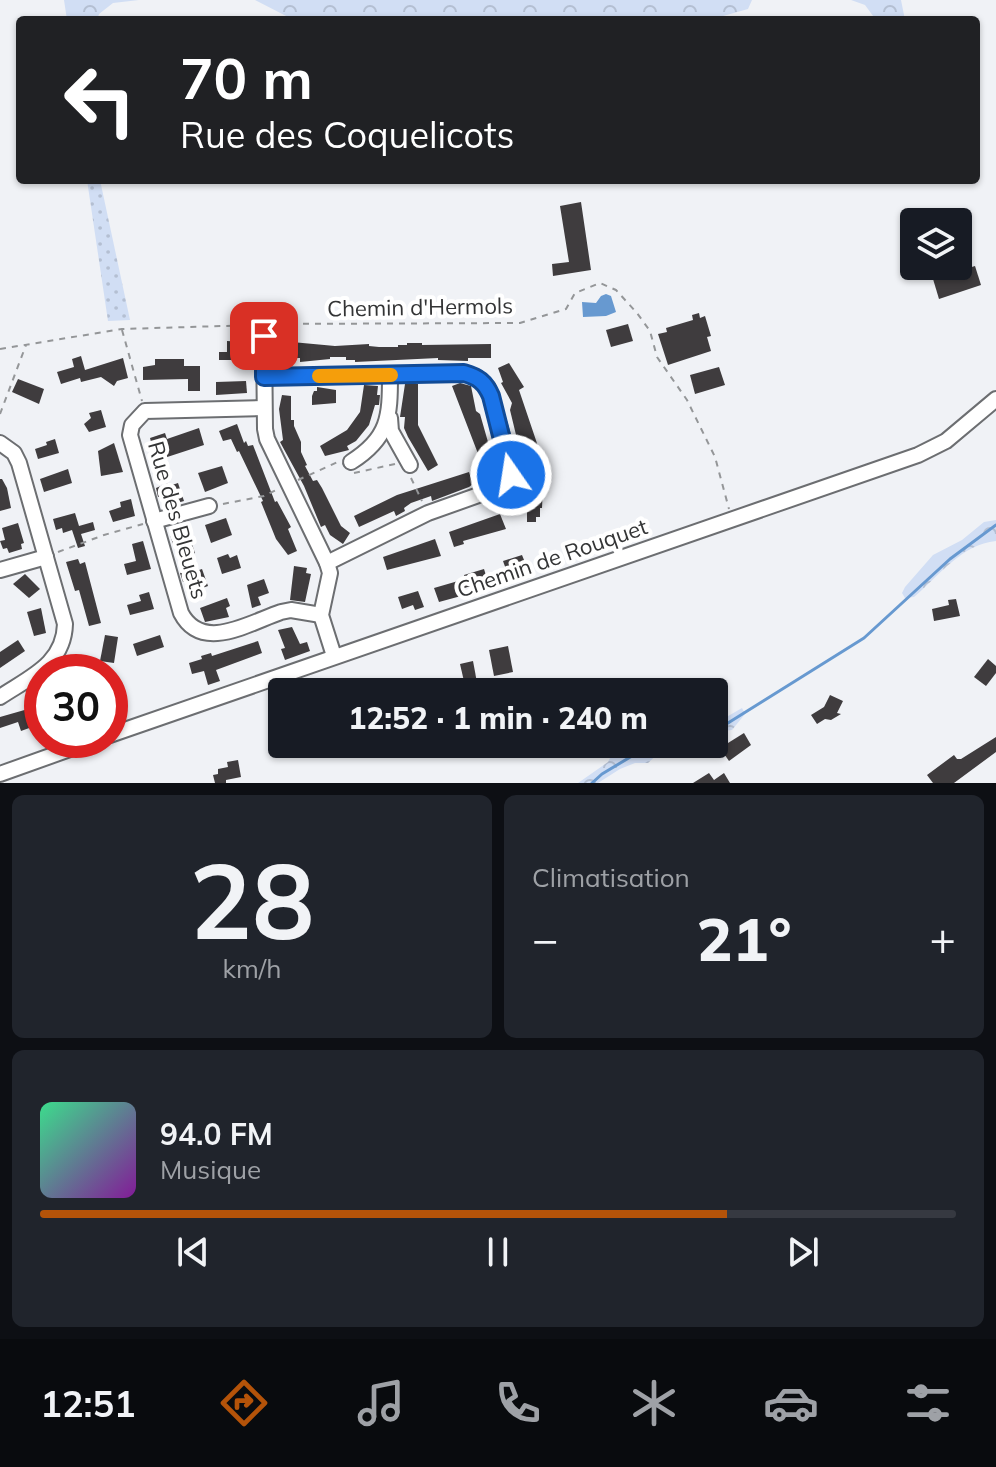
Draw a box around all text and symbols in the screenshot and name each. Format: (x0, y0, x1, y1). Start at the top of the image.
text: 70 m (180, 43, 313, 113)
icon: left (48, 48, 152, 152)
text: Rue des Coquelicots (180, 112, 514, 157)
map controls (900, 208, 972, 280)
button: layers (900, 208, 972, 280)
street label: Chemin d'Hermols (327, 291, 513, 323)
pin (230, 302, 298, 370)
icon: arrive (242, 314, 286, 358)
position arrow (469, 433, 553, 517)
street label: Rue des Bleuets (142, 438, 214, 602)
street label: Chemin de Rouquet (453, 512, 651, 604)
speed limit sign: 30 (24, 654, 128, 758)
text: 12:52 · 1 min · 240 m (348, 699, 648, 737)
text: 28 (190, 834, 314, 965)
text: Climatisation (532, 861, 690, 894)
text: 21° (696, 901, 792, 976)
text: − (532, 911, 558, 966)
text: + (930, 911, 956, 966)
text: km/h (223, 952, 281, 985)
text: 94.0 FM (160, 1115, 273, 1153)
text: Musique (160, 1153, 261, 1186)
icon: previous (171, 1230, 215, 1274)
icon: pause (476, 1230, 520, 1274)
icon: next (781, 1230, 825, 1274)
icon: directions (216, 1375, 272, 1431)
icon: music (353, 1375, 409, 1431)
icon: phone (490, 1375, 546, 1431)
icon: climate (626, 1375, 682, 1431)
icon: car (763, 1375, 819, 1431)
icon: filters (900, 1375, 956, 1431)
text: 12:51 (40, 1381, 136, 1426)

